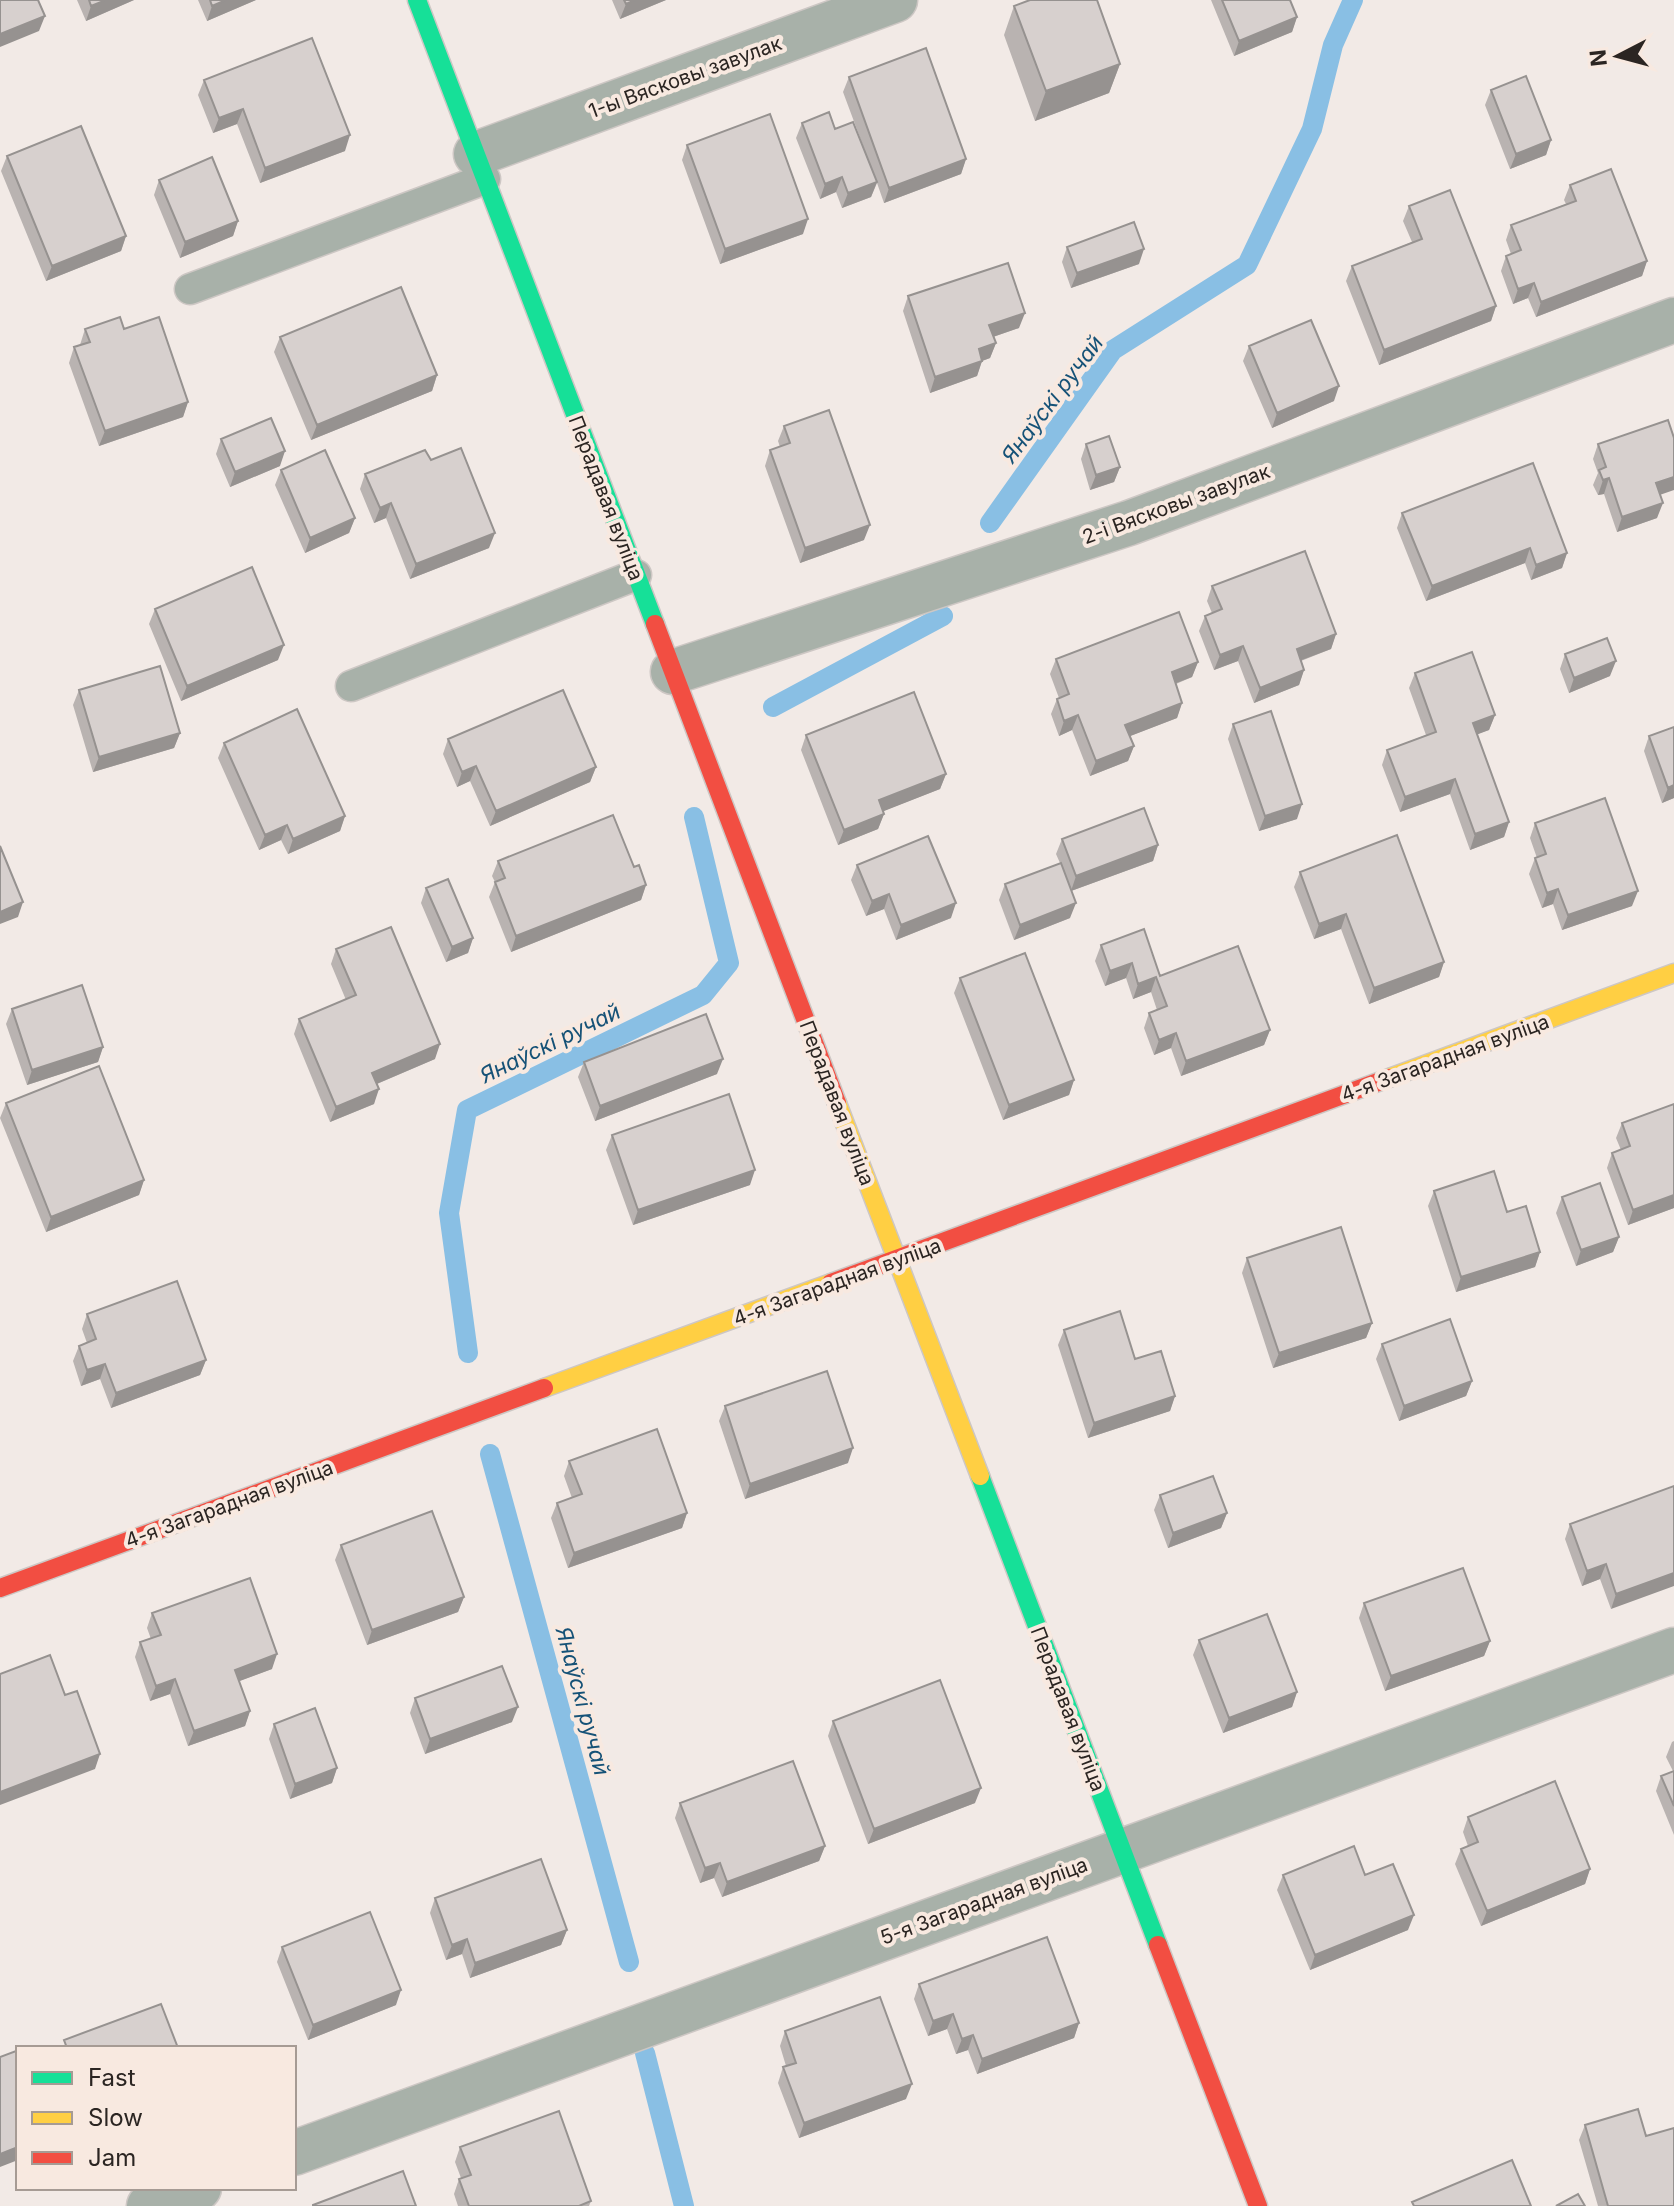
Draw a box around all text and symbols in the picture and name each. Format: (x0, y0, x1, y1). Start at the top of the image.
north arrow (1578, 16, 1658, 96)
street label: 1-ы Вясковы завулак (585, 31, 785, 123)
text: N (1584, 48, 1612, 68)
water label: Янаўскі ручай (995, 330, 1108, 469)
street label: Перадавая вуліца (564, 412, 648, 584)
street label: 2-і Вясковы завулак (1079, 459, 1273, 549)
water label: Янаўскі ручай (475, 998, 624, 1089)
street label: 4-я Загарадная вуліца (1338, 1009, 1552, 1107)
street label: Перадавая вуліца (795, 1017, 879, 1189)
street label: 4-я Загарадная вуліца (730, 1233, 944, 1331)
street label: 4-я Загарадная вуліца (122, 1455, 336, 1553)
water label: Янаўскі ручай (550, 1623, 615, 1778)
street label: Перадавая вуліца (1026, 1623, 1110, 1795)
street label: 5-я Загарадная вуліца (877, 1852, 1091, 1950)
legend (16, 2046, 296, 2190)
text: Fast (88, 2063, 136, 2092)
text: Slow (88, 2103, 143, 2132)
text: Jam (88, 2143, 136, 2172)

